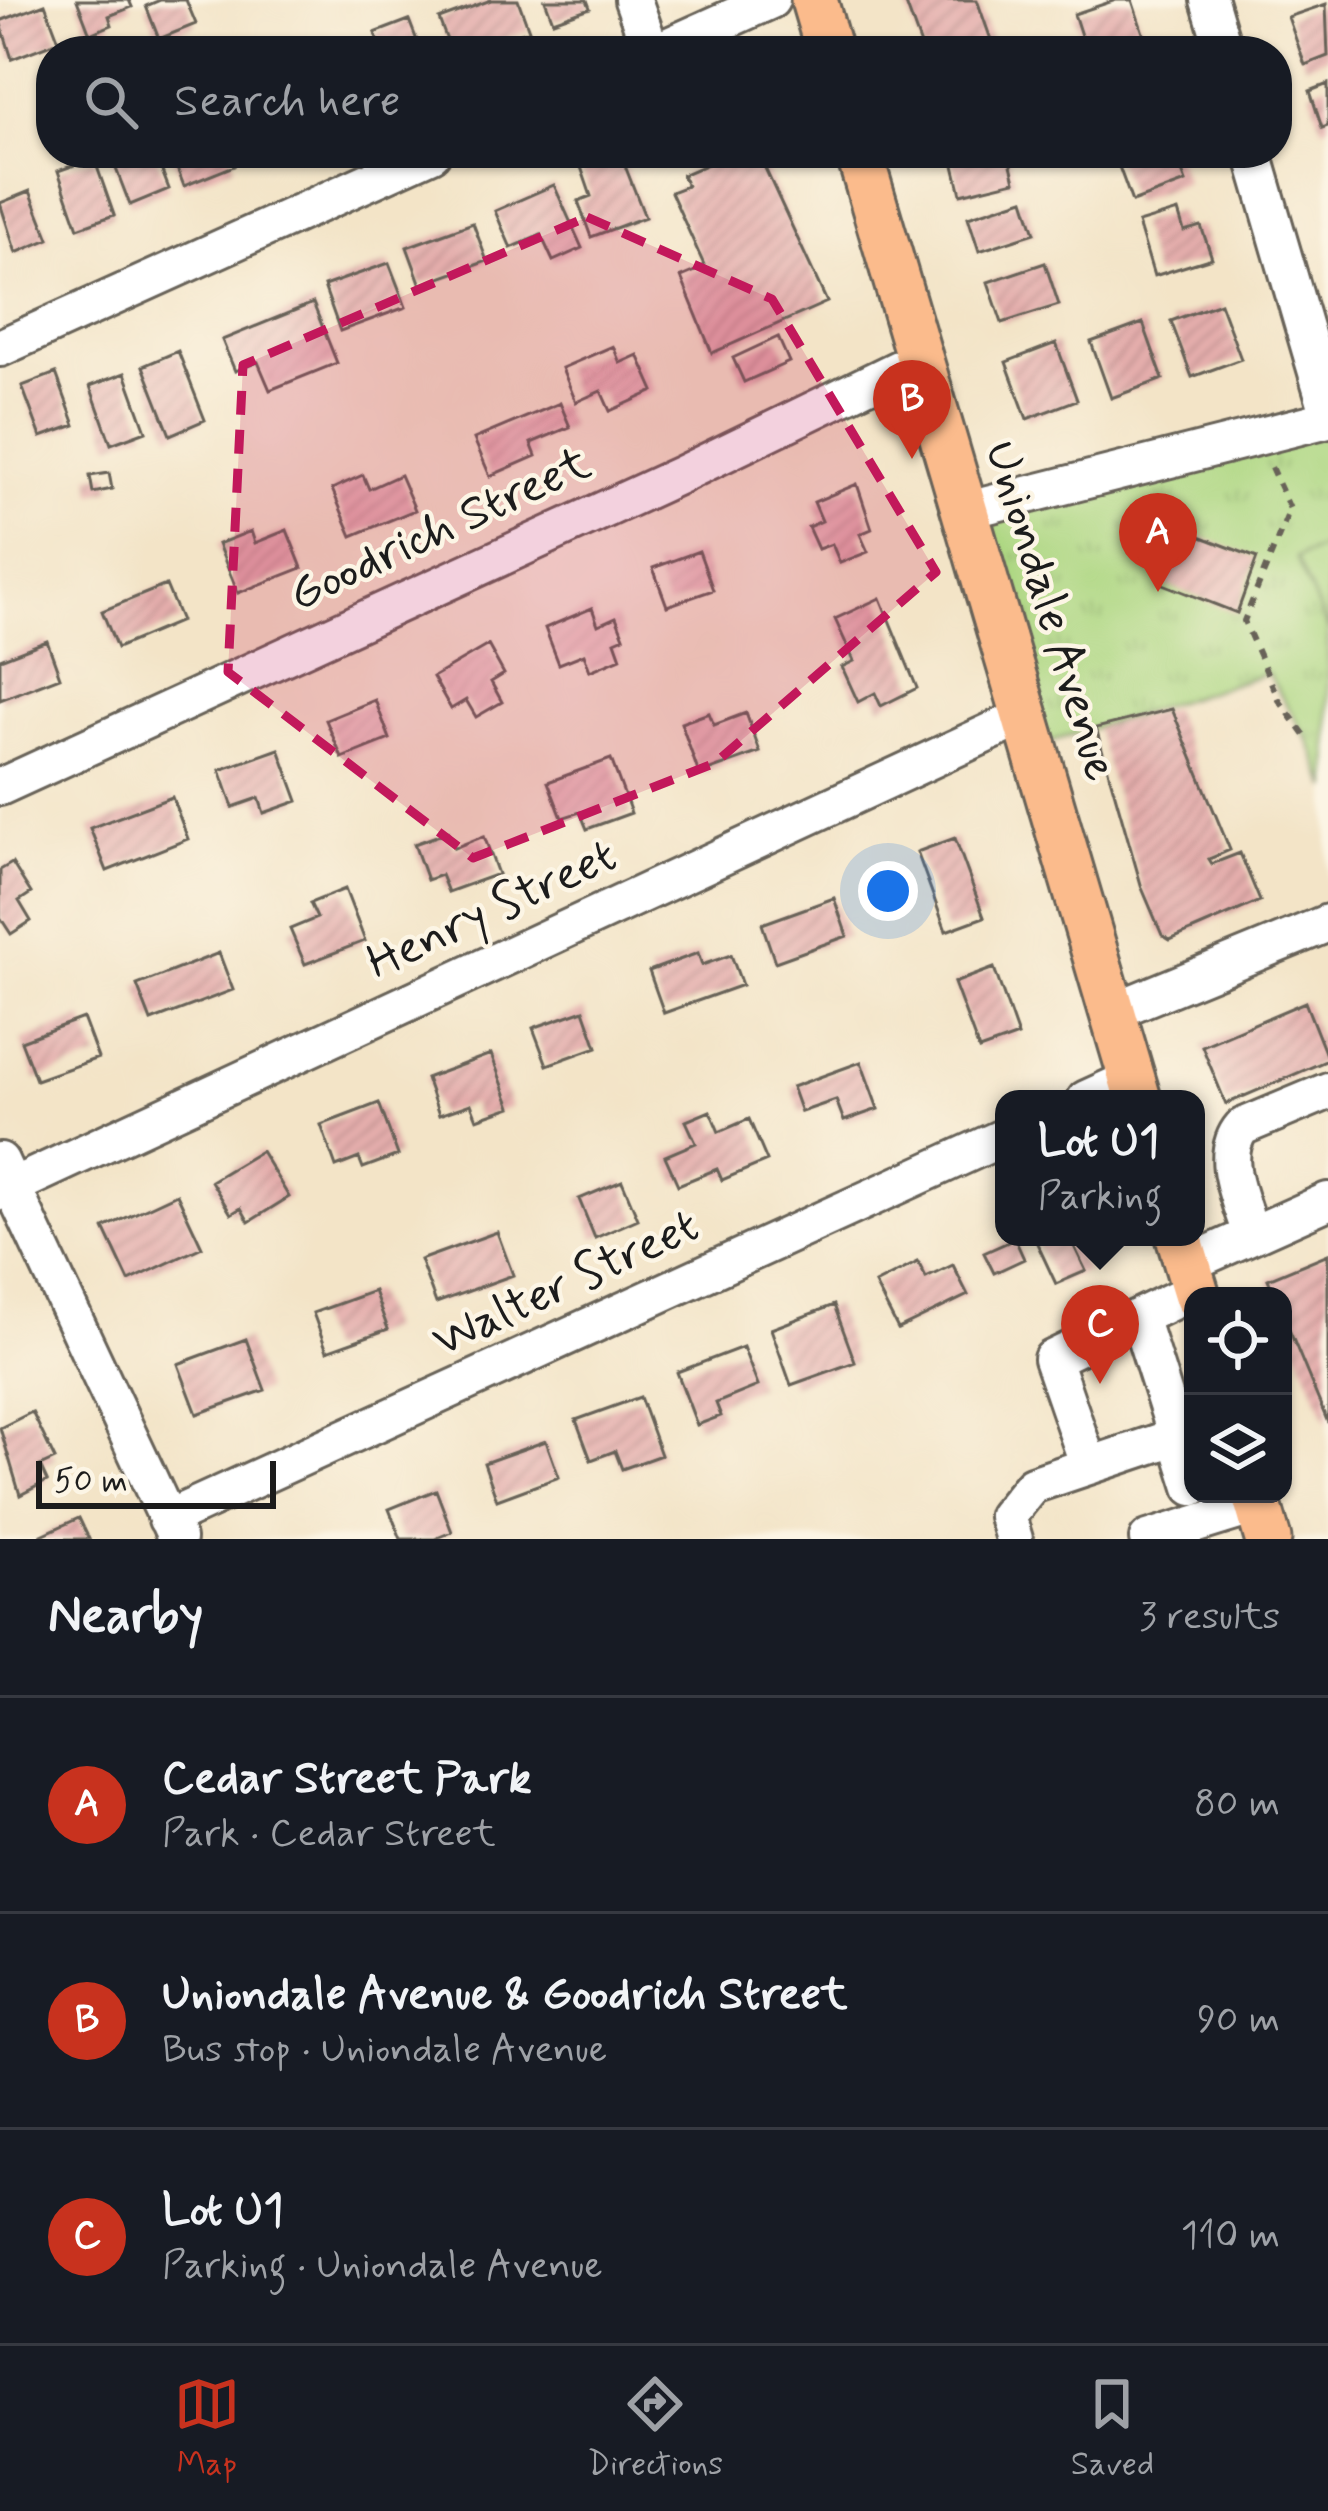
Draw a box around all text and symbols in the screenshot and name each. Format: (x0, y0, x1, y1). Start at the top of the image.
search box (36, 36, 1292, 168)
icon: search (78, 69, 144, 135)
text: Search here (174, 73, 401, 132)
pin: B (873, 360, 951, 459)
street label: Goodrich Street (279, 433, 601, 627)
street label: Uniondale Avenue (968, 433, 1132, 789)
pin: A (1119, 493, 1197, 592)
street label: Henry Street (357, 825, 627, 995)
your location (858, 861, 918, 921)
popup (995, 1090, 1205, 1246)
text: Lot U1 (1038, 1113, 1159, 1172)
text: Parking (1038, 1172, 1162, 1223)
street label: Walter Street (423, 1195, 709, 1373)
pin: C (1061, 1285, 1139, 1384)
map controls (1184, 1287, 1292, 1503)
button: locate (1184, 1287, 1292, 1395)
button: layers (1184, 1395, 1292, 1503)
scale bar (36, 1455, 276, 1508)
text: 50 m (54, 1460, 128, 1504)
text: Nearby (48, 1584, 203, 1650)
text: 3 results (1139, 1592, 1280, 1643)
text: Cedar Street Park (162, 1750, 531, 1809)
text: A (74, 1779, 100, 1830)
text: 80 m (1194, 1779, 1280, 1830)
text: Park · Cedar Street (162, 1809, 496, 1860)
text: Uniondale Avenue & Goodrich Street (162, 1966, 847, 2025)
text: B (75, 1995, 99, 2046)
text: 90 m (1197, 1995, 1280, 2046)
text: Bus stop · Uniondale Avenue (162, 2025, 607, 2076)
text: Lot U1 (162, 2182, 284, 2241)
text: C (73, 2211, 101, 2262)
text: 110 m (1181, 2211, 1280, 2262)
text: Parking · Uniondale Avenue (162, 2241, 603, 2292)
tab: Map (174, 2371, 240, 2487)
tab: Directions (587, 2371, 723, 2487)
tab: Saved (1071, 2371, 1154, 2487)

